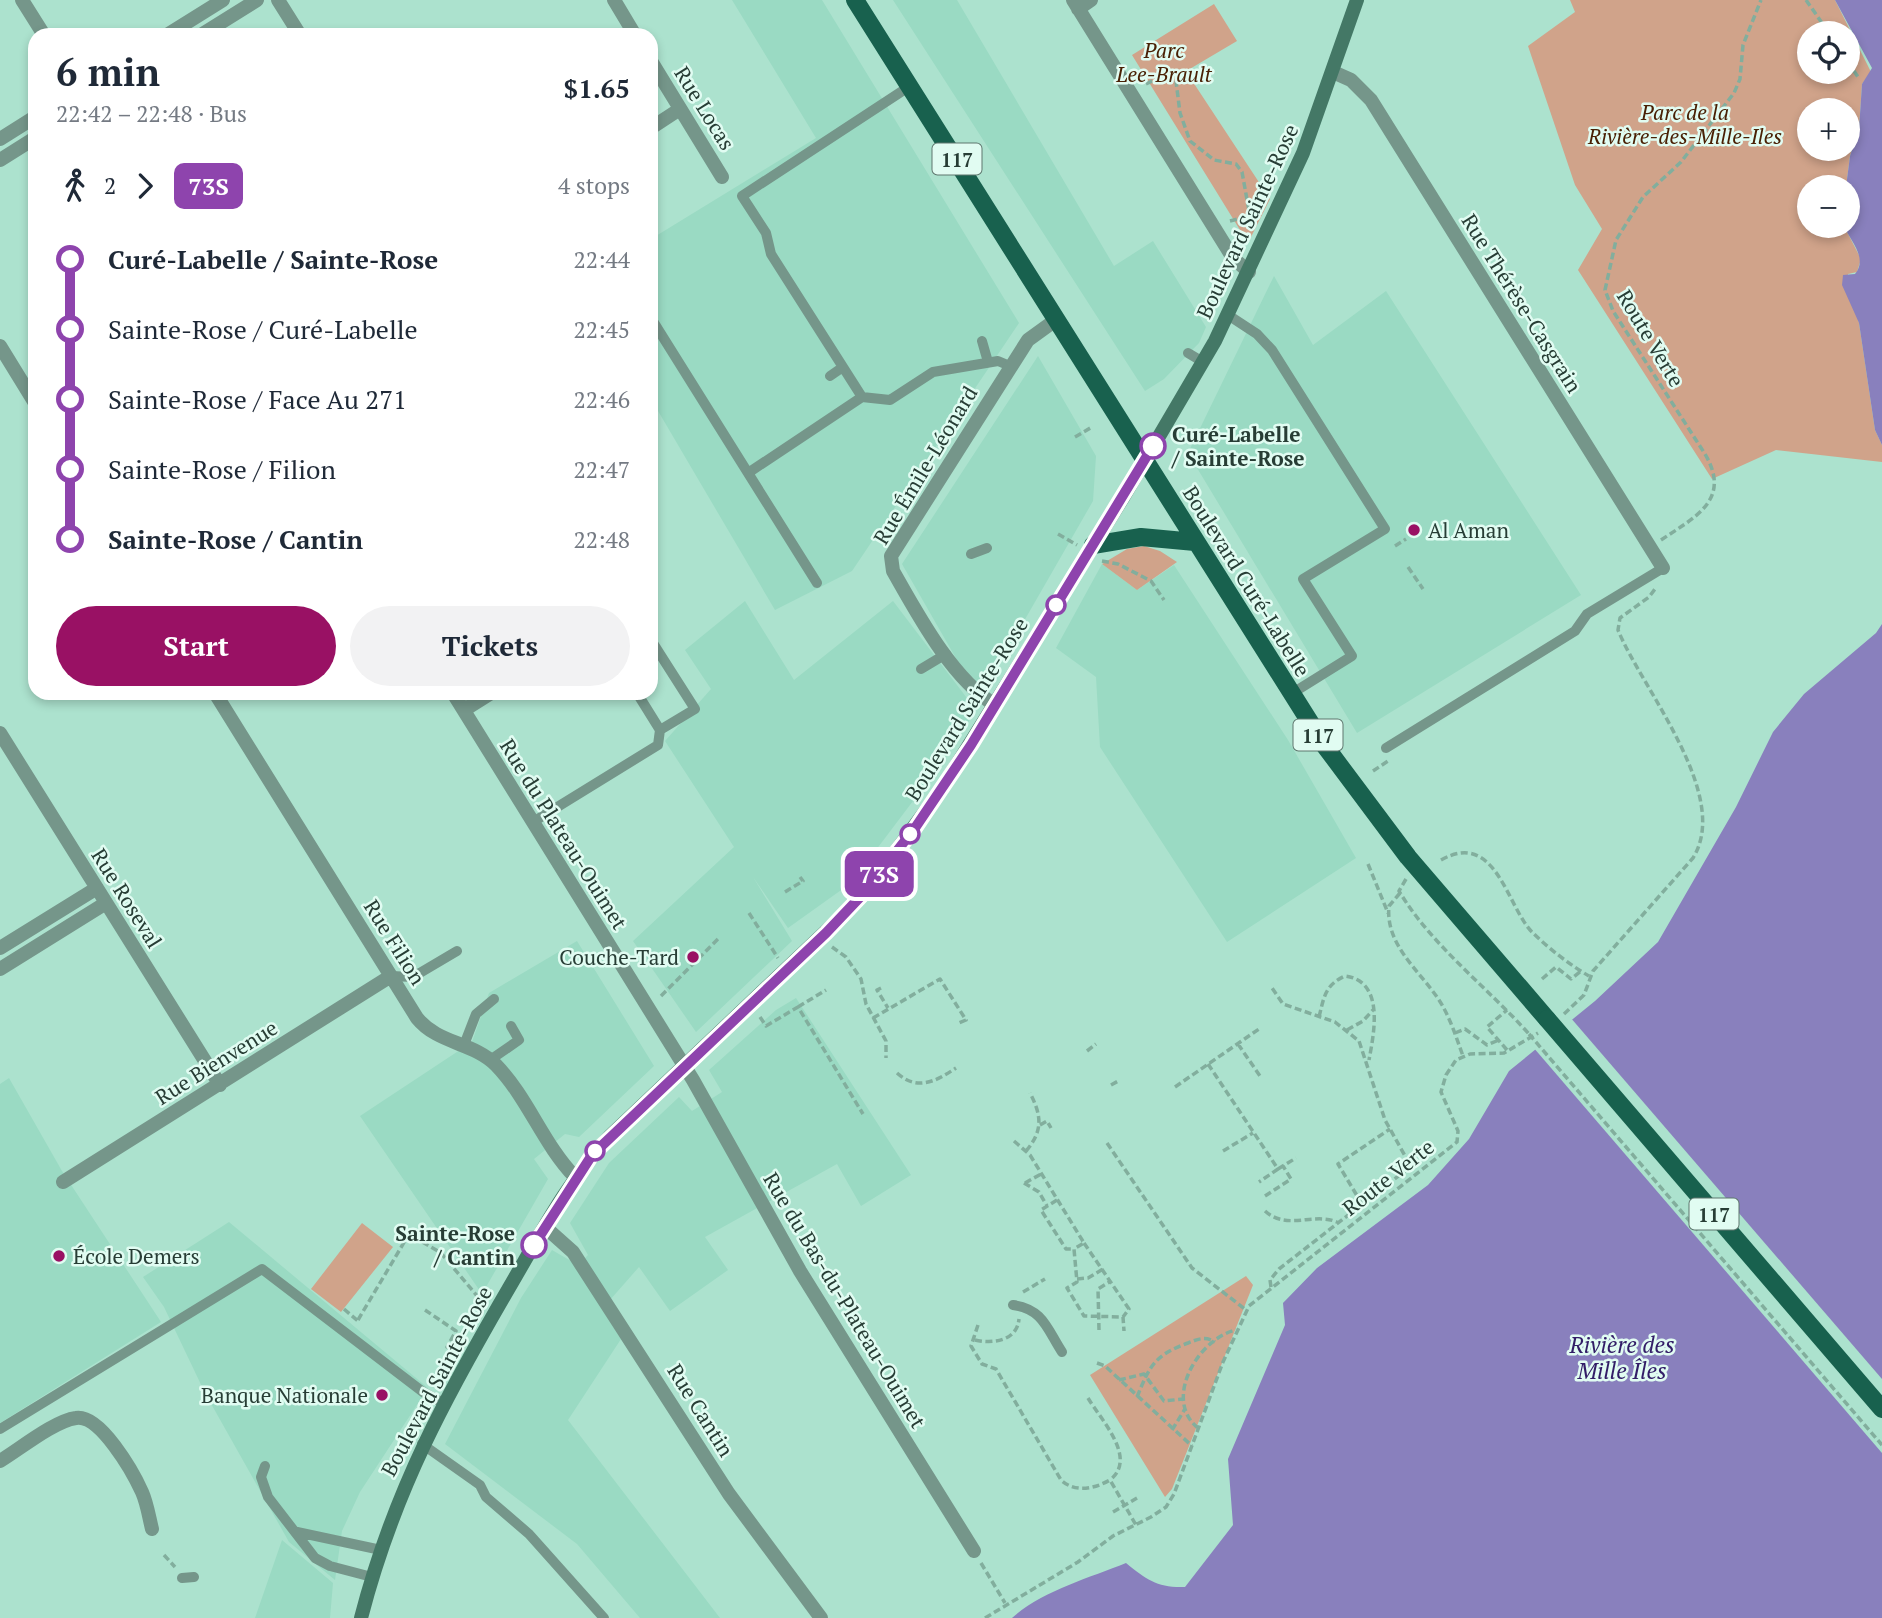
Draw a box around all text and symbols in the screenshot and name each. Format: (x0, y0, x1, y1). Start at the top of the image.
map controls (1797, 21, 1860, 238)
button: locate (1797, 21, 1860, 84)
park label: Parc Lee-Brault (1115, 36, 1213, 88)
text: 6 min (56, 47, 160, 97)
street label: Rue Locas (668, 61, 742, 155)
text: $1.65 (564, 71, 630, 105)
text: 22:42 – 22:48 · Bus (56, 98, 247, 129)
park label: Parc de la Rivière-des-Mille-Iles (1587, 98, 1782, 150)
button: + (1797, 98, 1860, 161)
street label: Boulevard Sainte-Rose (1190, 119, 1304, 323)
road number: 117 (932, 144, 982, 174)
icon: walk (56, 167, 94, 205)
icon: forward (126, 167, 164, 205)
text: 2 (104, 170, 116, 201)
text: 73S (188, 170, 229, 202)
text: 4 stops (558, 170, 630, 201)
button: − (1797, 175, 1860, 238)
street label: Rue Thérèse-Casgrain (1456, 208, 1589, 398)
text: Curé-Labelle / Sainte-Rose (108, 242, 438, 276)
text: 22:44 (573, 244, 630, 275)
street label: Route Verte (1611, 284, 1691, 392)
text: Sainte-Rose / Curé-Labelle (108, 312, 418, 346)
text: 22:45 (573, 314, 630, 345)
street label: Rue Émile-Léonard (867, 380, 984, 549)
text: Sainte-Rose / Face Au 271 (108, 382, 407, 416)
text: 22:46 (573, 384, 630, 415)
place label: Curé-Labelle / Sainte-Rose (1171, 420, 1305, 472)
marker: Curé-Labelle / Sainte-Rose (1140, 433, 1166, 459)
text: Sainte-Rose / Filion (108, 452, 336, 486)
text: 22:47 (573, 454, 630, 485)
street label: Boulevard Curé-Labelle (1177, 480, 1317, 682)
place label: Al Aman (1428, 516, 1509, 544)
text: Sainte-Rose / Cantin (108, 522, 363, 556)
marker: Al Aman (1406, 522, 1422, 538)
text: 22:48 (573, 524, 630, 555)
unlabelled marker (1046, 595, 1066, 615)
button: Start (56, 606, 336, 686)
button: Tickets (350, 606, 630, 686)
street label: Boulevard Sainte-Rose (898, 612, 1034, 806)
road number: 117 (1294, 720, 1342, 750)
street label: Rue du Plateau-Ouimet (494, 733, 634, 935)
unlabelled marker (900, 824, 920, 844)
street label: Rue Roseval (85, 843, 169, 953)
line badge: 73S (839, 851, 919, 897)
text: 73S (859, 858, 899, 890)
street label: Rue Filion (358, 894, 432, 990)
place label: Couche-Tard (559, 943, 679, 971)
marker: Couche-Tard (685, 949, 701, 965)
street label: Rue Bienvenue (150, 1013, 282, 1111)
street label: Route Verte (1336, 1132, 1440, 1222)
unlabelled marker (585, 1141, 605, 1161)
street label: Rue du Bas-du-Plateau-Ouimet (757, 1167, 933, 1433)
road number: 117 (1690, 1198, 1738, 1230)
place label: Sainte-Rose / Cantin (395, 1219, 515, 1271)
marker: Sainte-Rose / Cantin (521, 1232, 547, 1258)
place label: École Demers (73, 1242, 200, 1270)
marker: École Demers (51, 1248, 67, 1264)
street label: Boulevard Sainte-Rose (374, 1281, 498, 1481)
water label: Rivière des Mille Îles (1568, 1329, 1675, 1386)
street label: Rue Cantin (661, 1358, 741, 1462)
place label: Banque Nationale (201, 1381, 368, 1409)
marker: Banque Nationale (374, 1387, 390, 1403)

